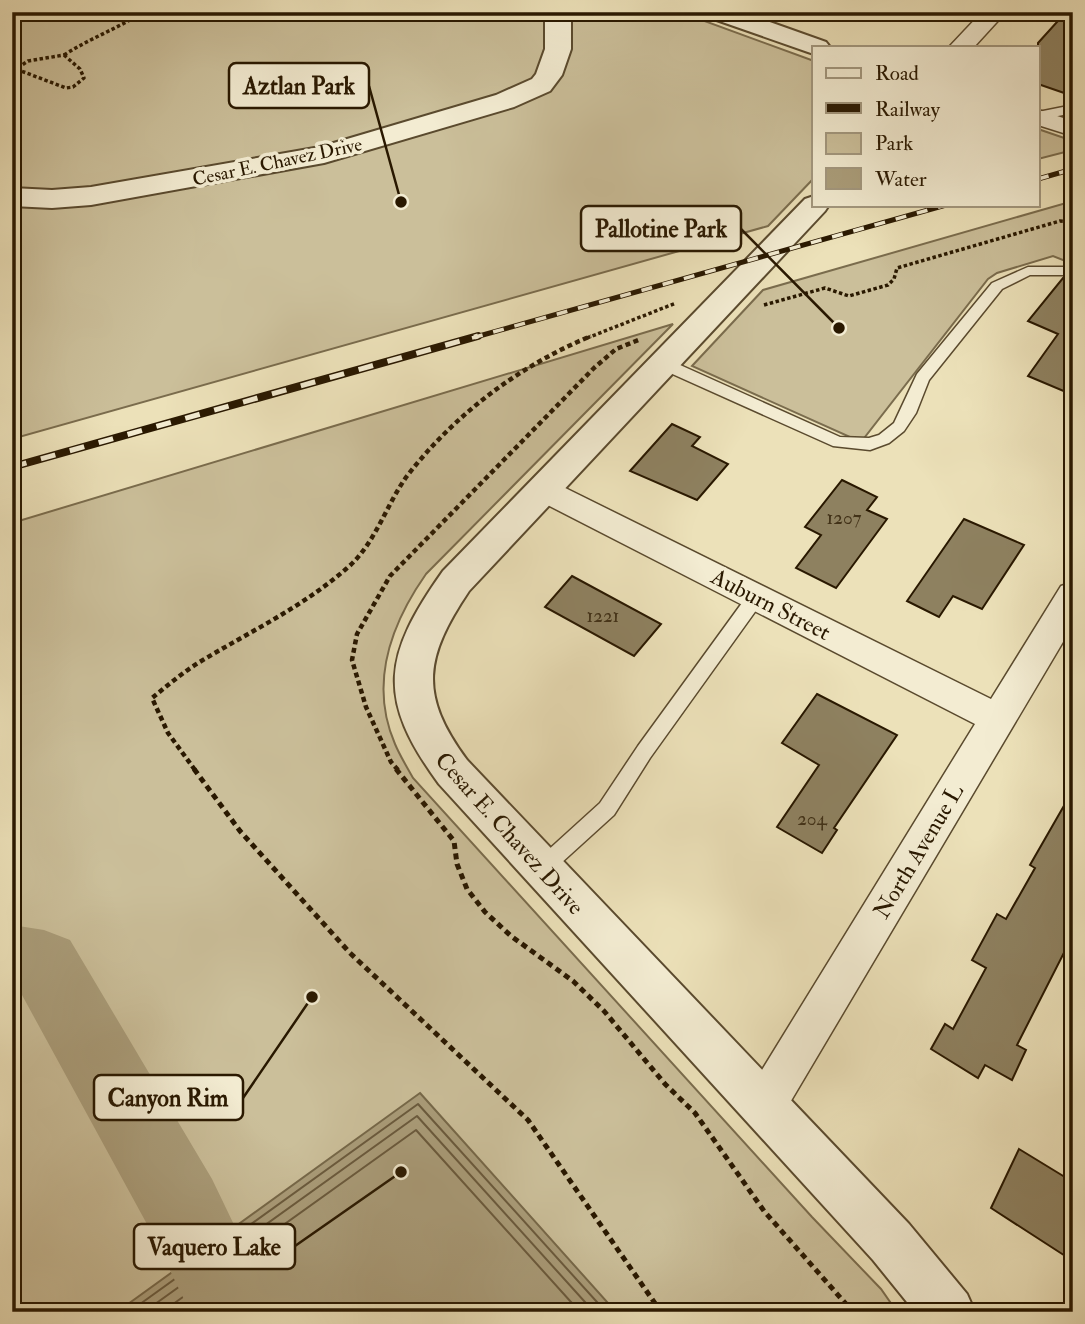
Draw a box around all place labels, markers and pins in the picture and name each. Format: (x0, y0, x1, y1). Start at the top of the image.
callout: Aztlan Park (229, 63, 369, 108)
callout: Pallotine Park (581, 206, 741, 251)
callout: Canyon Rim (94, 1075, 243, 1120)
callout: Vaquero Lake (134, 1224, 295, 1269)

